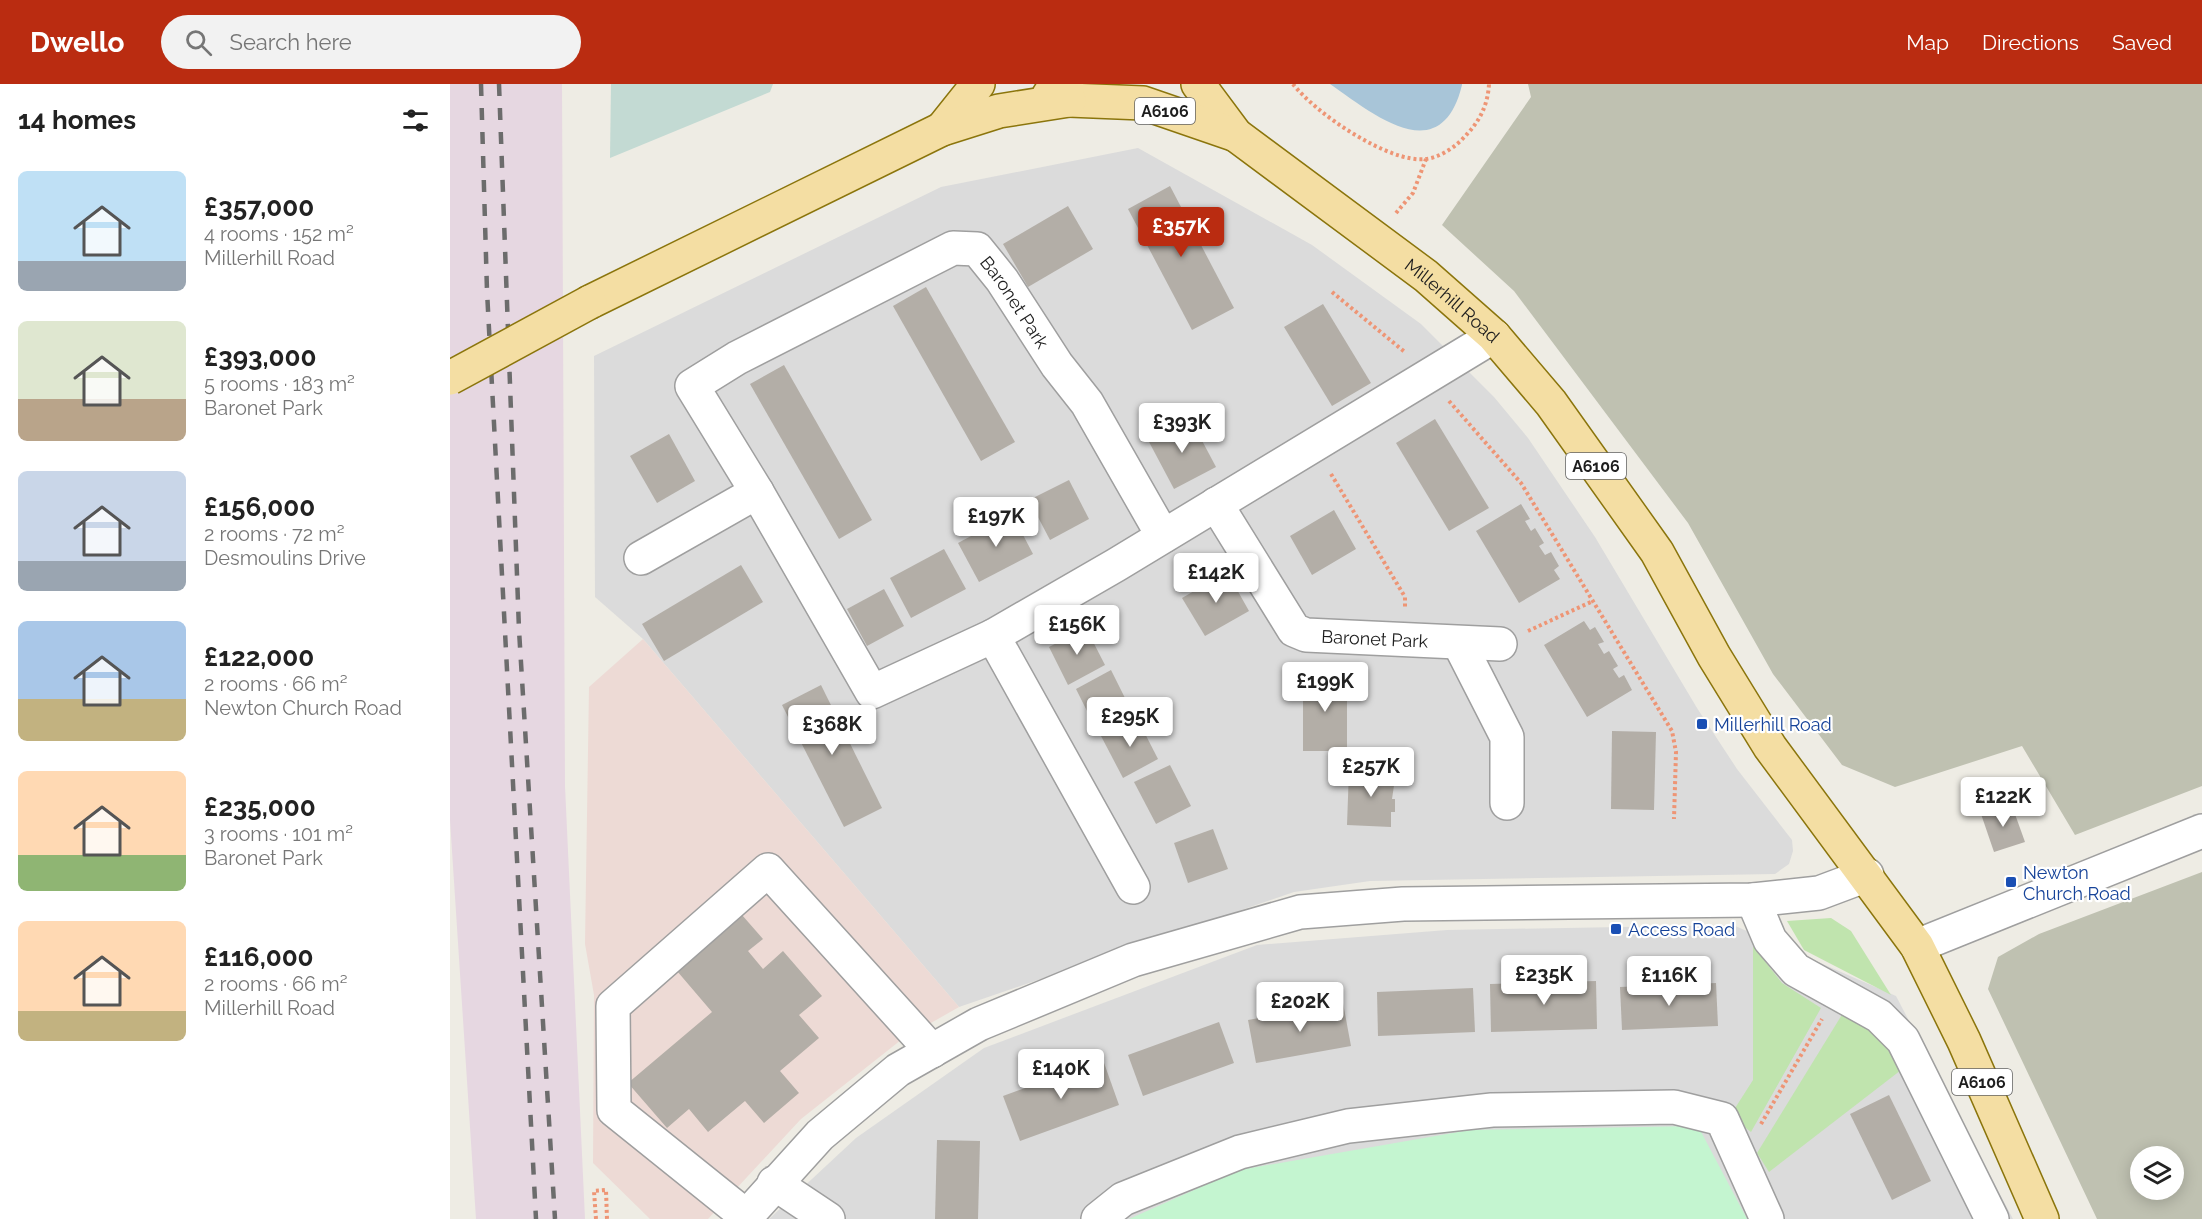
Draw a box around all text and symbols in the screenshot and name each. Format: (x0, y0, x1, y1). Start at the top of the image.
search box (161, 15, 581, 69)
text: Dwello (30, 26, 125, 59)
icon: search (182, 26, 215, 59)
text: Search here (230, 29, 352, 55)
text: Map (1906, 30, 1949, 55)
text: Directions (1982, 30, 2079, 55)
text: Saved (2112, 30, 2172, 55)
road number: A6106 (1135, 98, 1195, 124)
icon: filters (399, 104, 432, 137)
text: 14 homes (18, 105, 136, 135)
text: £357,000 (204, 192, 314, 222)
icon: home (66, 195, 138, 267)
pin: £357K (1139, 207, 1223, 258)
text: £357K (1152, 214, 1210, 238)
text: 4 rooms · 152 m² (204, 222, 354, 246)
text: Millerhill Road (204, 246, 335, 270)
street label: Baronet Park (976, 252, 1054, 352)
street label: Millerhill Road (1401, 254, 1504, 347)
text: £393,000 (204, 342, 316, 372)
icon: home (66, 345, 138, 417)
text: 5 rooms · 183 m² (204, 372, 355, 396)
text: Baronet Park (204, 396, 323, 420)
pin: £393K (1140, 403, 1224, 454)
text: £393K (1153, 410, 1211, 434)
road number: A6106 (1566, 453, 1626, 479)
text: £156,000 (204, 492, 315, 522)
icon: home (66, 495, 138, 567)
pin: £197K (954, 497, 1038, 548)
text: £197K (967, 504, 1025, 528)
text: 2 rooms · 72 m² (204, 522, 344, 546)
text: Desmoulins Drive (204, 546, 366, 570)
pin: £142K (1174, 553, 1258, 604)
text: £142K (1188, 560, 1244, 584)
pin: £156K (1035, 605, 1119, 656)
text: £156K (1048, 612, 1106, 636)
street label: Baronet Park (1321, 625, 1429, 651)
text: £122,000 (204, 642, 314, 672)
icon: home (66, 645, 138, 717)
pin: £199K (1283, 662, 1367, 713)
text: £199K (1296, 669, 1354, 693)
text: 2 rooms · 66 m² (204, 672, 347, 696)
text: Newton Church Road (204, 696, 402, 720)
pin: £295K (1088, 697, 1172, 748)
text: £295K (1101, 704, 1159, 728)
pin: £368K (790, 705, 874, 756)
text: £368K (802, 712, 862, 736)
place label: Millerhill Road (1714, 714, 1832, 735)
marker: Millerhill Road (1695, 717, 1709, 731)
pin: £257K (1329, 747, 1413, 798)
text: £257K (1342, 754, 1400, 778)
pin: £122K (1961, 777, 2045, 828)
text: £122K (1975, 784, 2031, 808)
text: £235,000 (204, 792, 316, 822)
icon: home (66, 795, 138, 867)
text: 3 rooms · 101 m² (204, 822, 353, 846)
text: Baronet Park (204, 846, 323, 870)
place label: Newton Church Road (2023, 862, 2131, 904)
marker: Newton Church Road (2004, 875, 2018, 889)
place label: Access Road (1628, 919, 1735, 940)
marker: Access Road (1609, 922, 1623, 936)
text: £116,000 (204, 942, 314, 972)
icon: home (66, 945, 138, 1017)
pin: £235K (1502, 955, 1586, 1006)
pin: £116K (1627, 956, 1711, 1007)
text: £235K (1515, 962, 1573, 986)
text: £116K (1641, 963, 1697, 987)
text: 2 rooms · 66 m² (204, 972, 347, 996)
pin: £202K (1258, 982, 1342, 1033)
text: £202K (1270, 989, 1330, 1013)
text: Millerhill Road (204, 996, 335, 1020)
pin: £140K (1019, 1049, 1103, 1100)
text: £140K (1032, 1056, 1090, 1080)
road number: A6106 (1952, 1069, 2012, 1095)
map controls (2130, 1146, 2184, 1200)
button: layers (2130, 1146, 2184, 1200)

